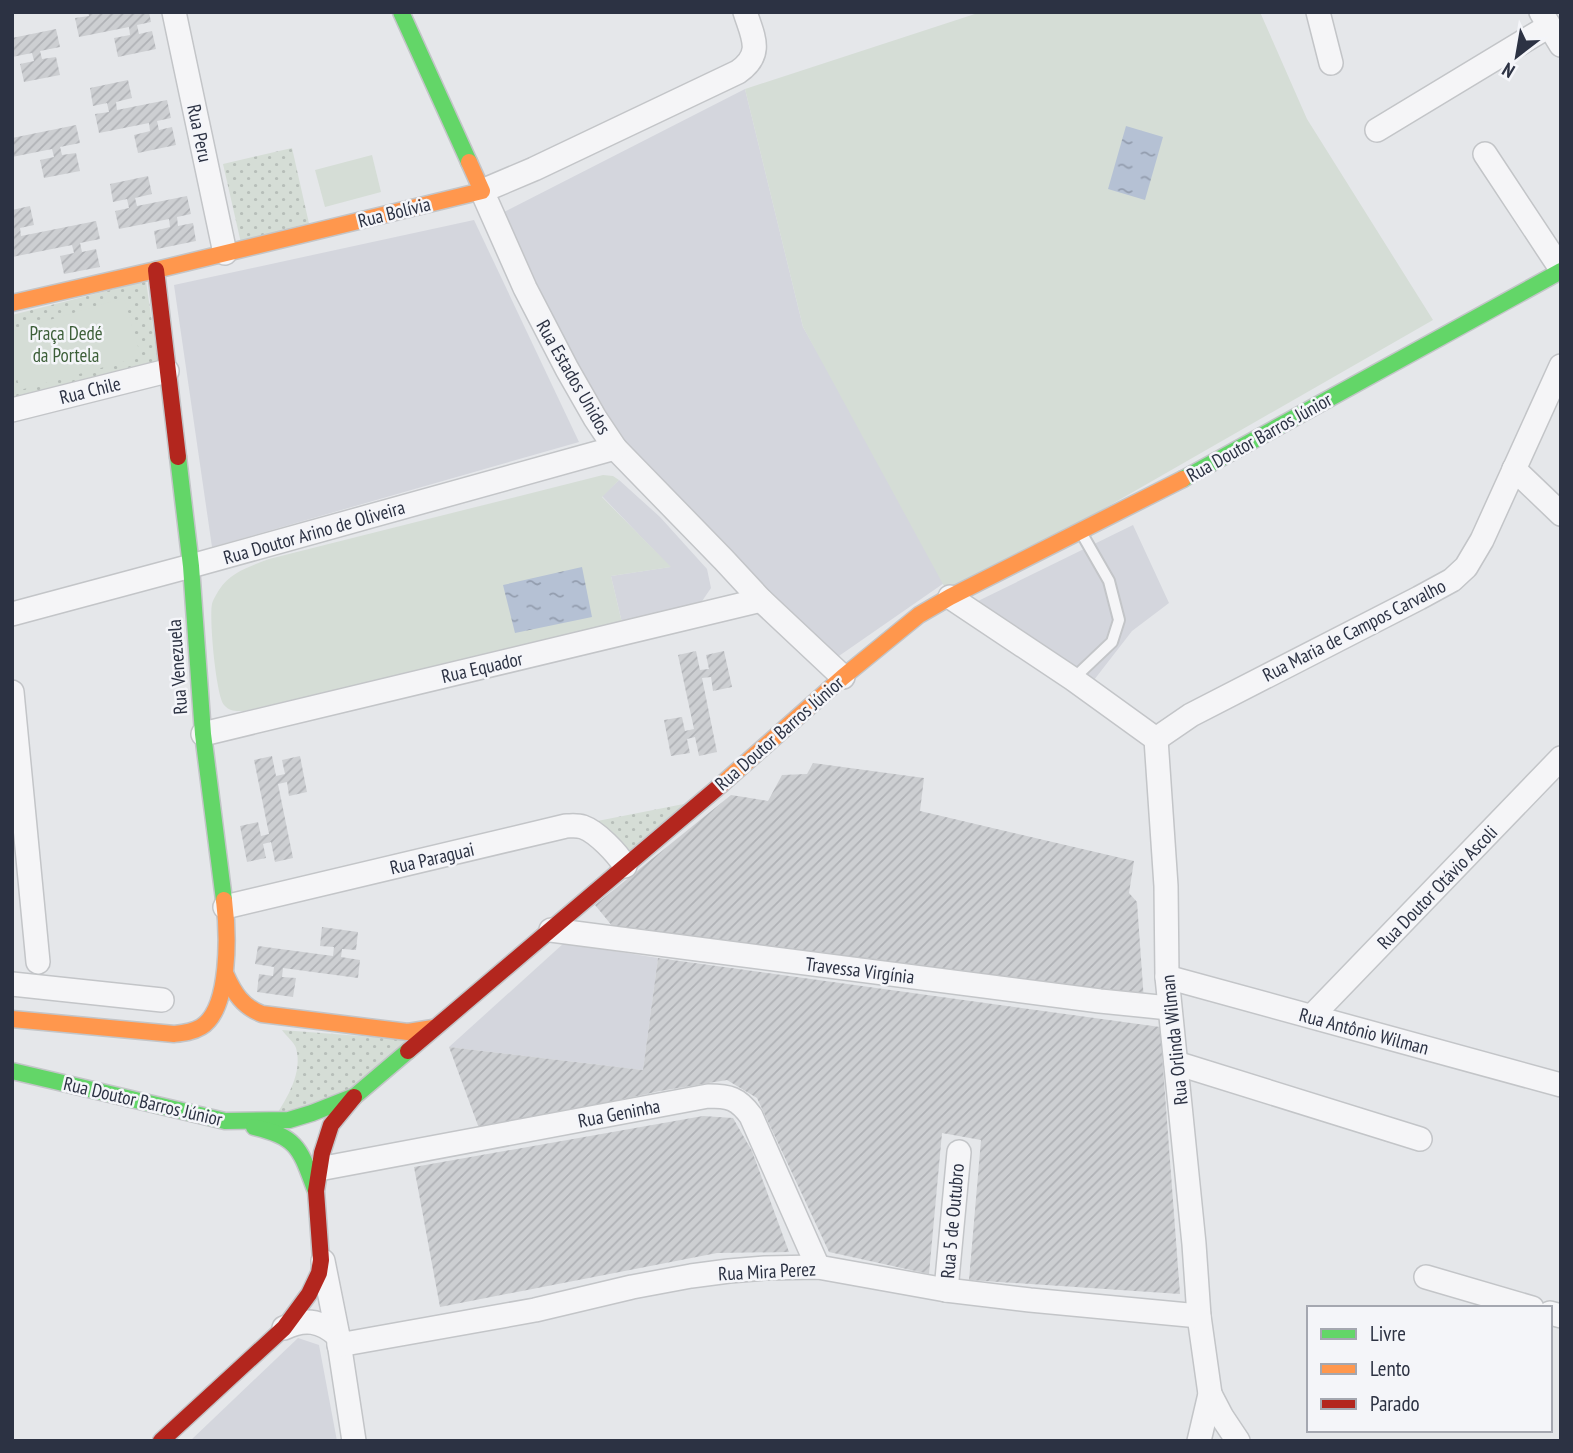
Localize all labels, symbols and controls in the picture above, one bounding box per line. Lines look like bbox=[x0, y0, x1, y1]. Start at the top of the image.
north arrow bbox=[1482, 21, 1552, 91]
text: N bbox=[1498, 58, 1519, 84]
street label: Rua Peru bbox=[182, 102, 218, 164]
street label: Rua Bolívia bbox=[355, 191, 433, 233]
street label: Rua Estados Unidos bbox=[531, 315, 617, 439]
park label: Praça Dedé da Portela bbox=[29, 321, 103, 367]
street label: Rua Chile bbox=[57, 371, 123, 409]
street label: Rua Doutor Barros Júnior bbox=[1182, 387, 1336, 487]
street label: Rua Doutor Arino de Oliveira bbox=[221, 495, 407, 569]
street label: Rua Maria de Campos Carvalho bbox=[1258, 573, 1450, 687]
street label: Rua Venezuela bbox=[162, 619, 192, 715]
street label: Rua Equador bbox=[439, 646, 526, 688]
street label: Rua Doutor Barros Júnior bbox=[710, 670, 849, 795]
street label: Rua Doutor Otávio Ascoli bbox=[1372, 820, 1502, 954]
street label: Rua Paraguai bbox=[388, 837, 476, 879]
street label: Travessa Virgínia bbox=[804, 951, 916, 989]
street label: Rua Orlinda Wilman bbox=[1155, 974, 1193, 1106]
street label: Rua Antônio Wilman bbox=[1297, 1002, 1431, 1060]
street label: Rua Doutor Barros Júnior bbox=[61, 1071, 226, 1131]
street label: Rua Geninha bbox=[576, 1093, 662, 1133]
street label: Rua 5 de Outubro bbox=[935, 1162, 969, 1280]
street label: Rua Mira Perez bbox=[718, 1256, 817, 1286]
legend bbox=[1307, 1306, 1552, 1432]
text: Livre bbox=[1370, 1320, 1406, 1347]
text: Lento bbox=[1370, 1355, 1410, 1382]
text: Parado bbox=[1370, 1390, 1420, 1417]

